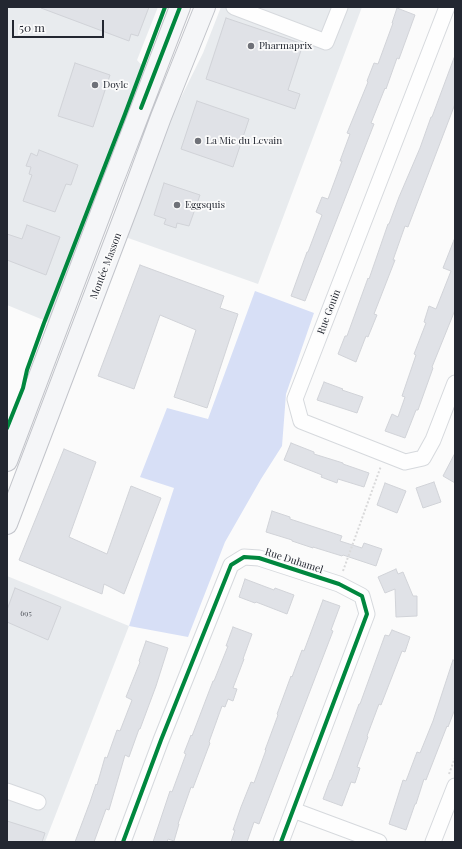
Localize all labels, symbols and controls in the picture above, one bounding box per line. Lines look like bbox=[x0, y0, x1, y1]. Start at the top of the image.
scale bar bbox=[14, 12, 106, 38]
text: 50 m bbox=[19, 19, 45, 35]
place label: Pharmaprix bbox=[259, 40, 312, 52]
marker: Pharmaprix bbox=[246, 41, 256, 51]
place label: Doyle bbox=[103, 79, 128, 91]
marker: Doyle bbox=[90, 80, 100, 90]
place label: La Mie du Levain bbox=[206, 135, 282, 147]
marker: La Mie du Levain bbox=[193, 136, 203, 146]
place label: Eggsquis bbox=[185, 199, 225, 211]
marker: Eggsquis bbox=[172, 200, 182, 210]
street label: Montée Masson bbox=[88, 231, 124, 301]
street label: Rue Gouin bbox=[315, 288, 343, 336]
street label: Rue Duhamel bbox=[263, 546, 325, 576]
house number: 695 bbox=[20, 608, 32, 618]

